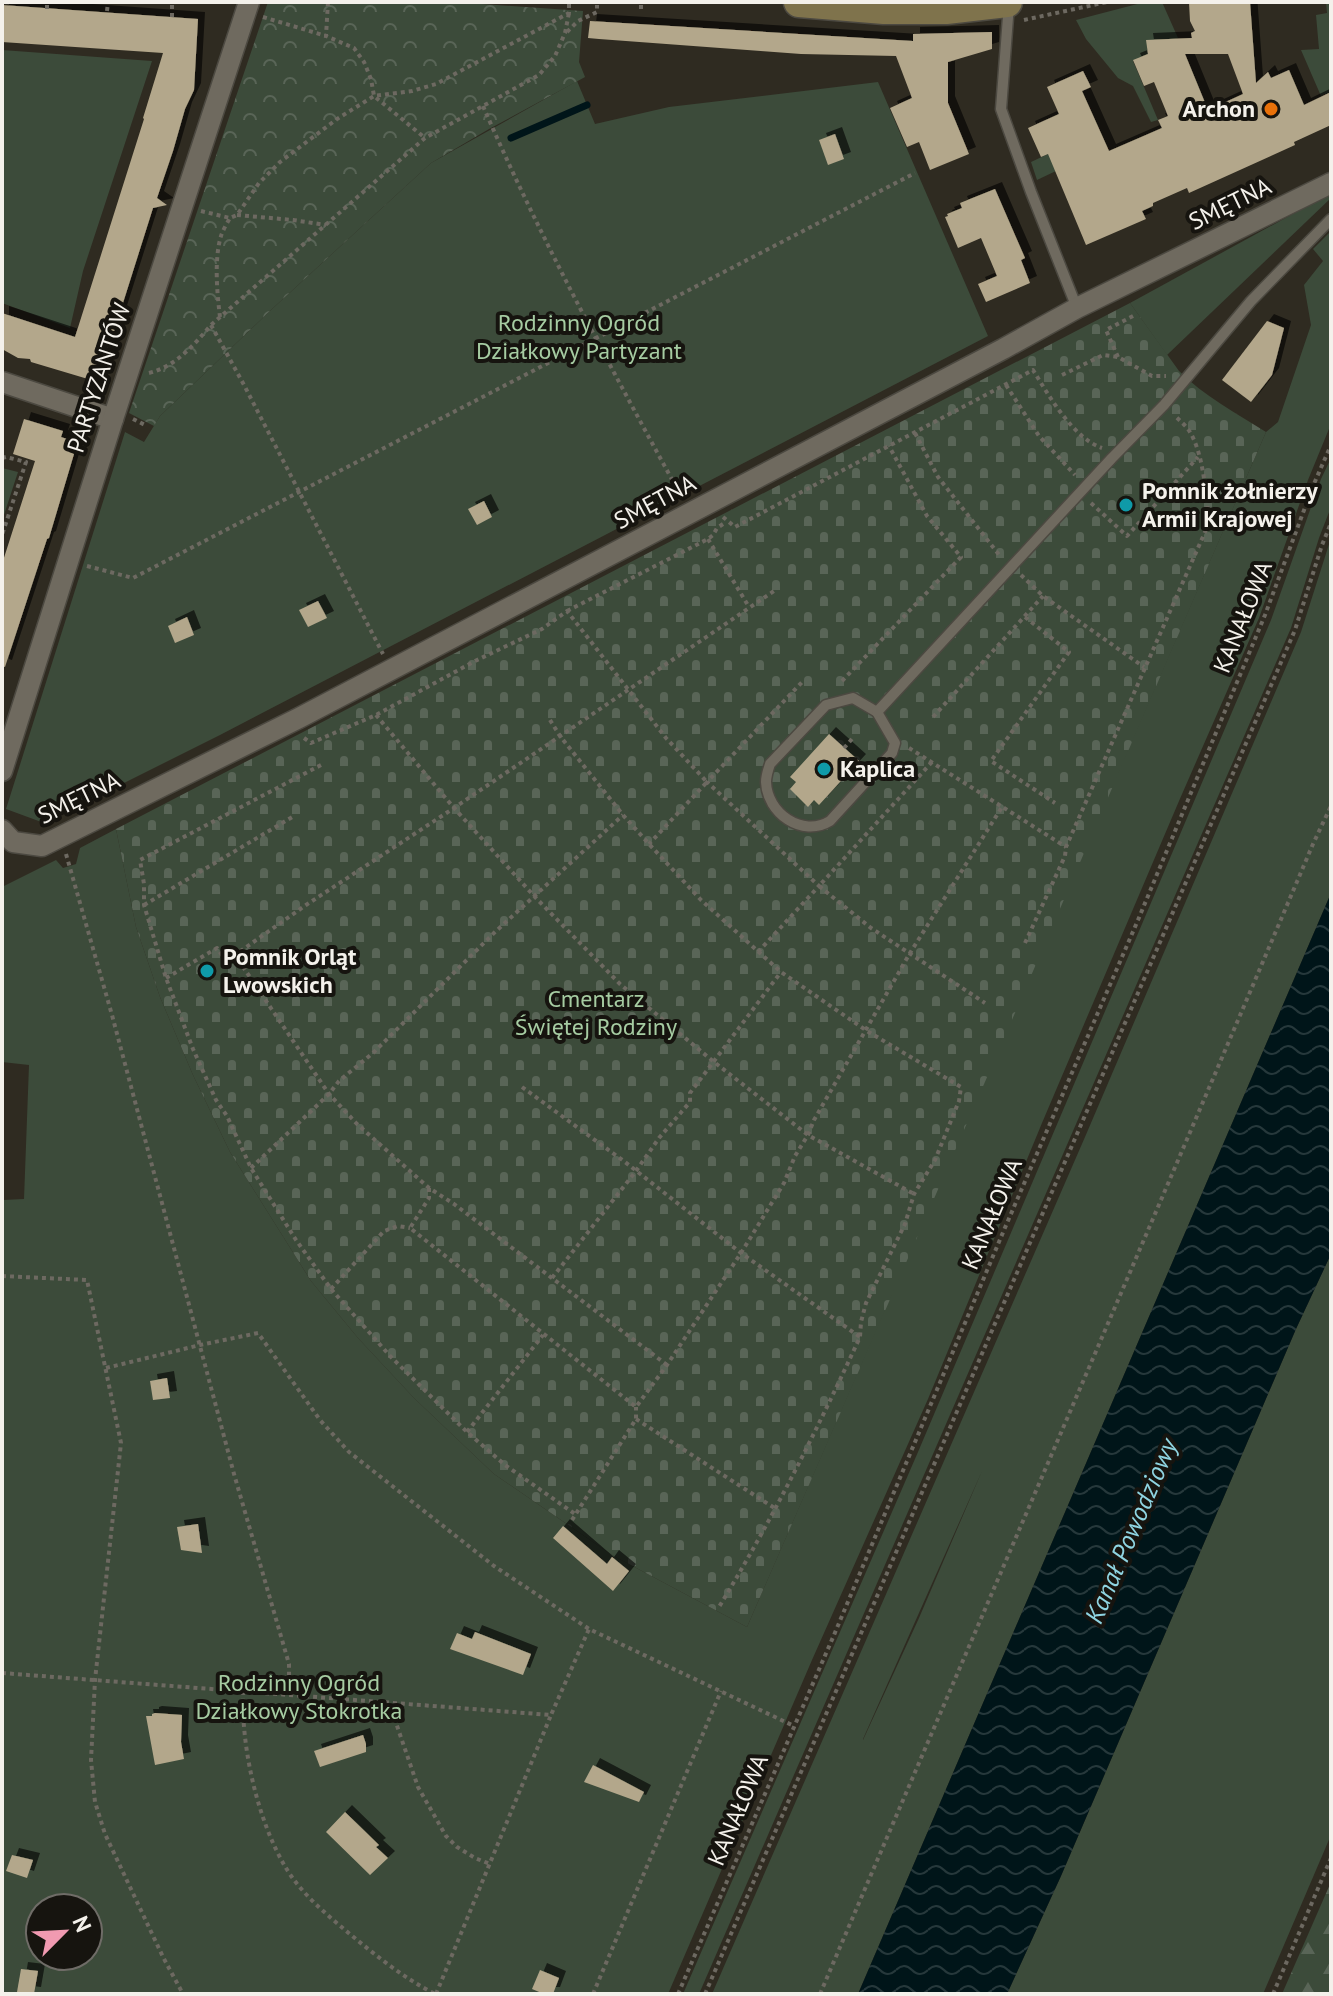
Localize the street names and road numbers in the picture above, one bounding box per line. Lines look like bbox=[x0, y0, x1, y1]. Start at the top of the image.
street label: SMĘTNA bbox=[1183, 170, 1276, 237]
street label: PARTYZANTÓW bbox=[60, 299, 137, 457]
street label: SMĘTNA bbox=[609, 467, 701, 536]
street label: KANAŁOWA bbox=[1206, 556, 1279, 677]
street label: SMĘTNA bbox=[32, 764, 125, 831]
street label: KANAŁOWA bbox=[954, 1153, 1029, 1274]
street label: KANAŁOWA bbox=[700, 1749, 775, 1870]

